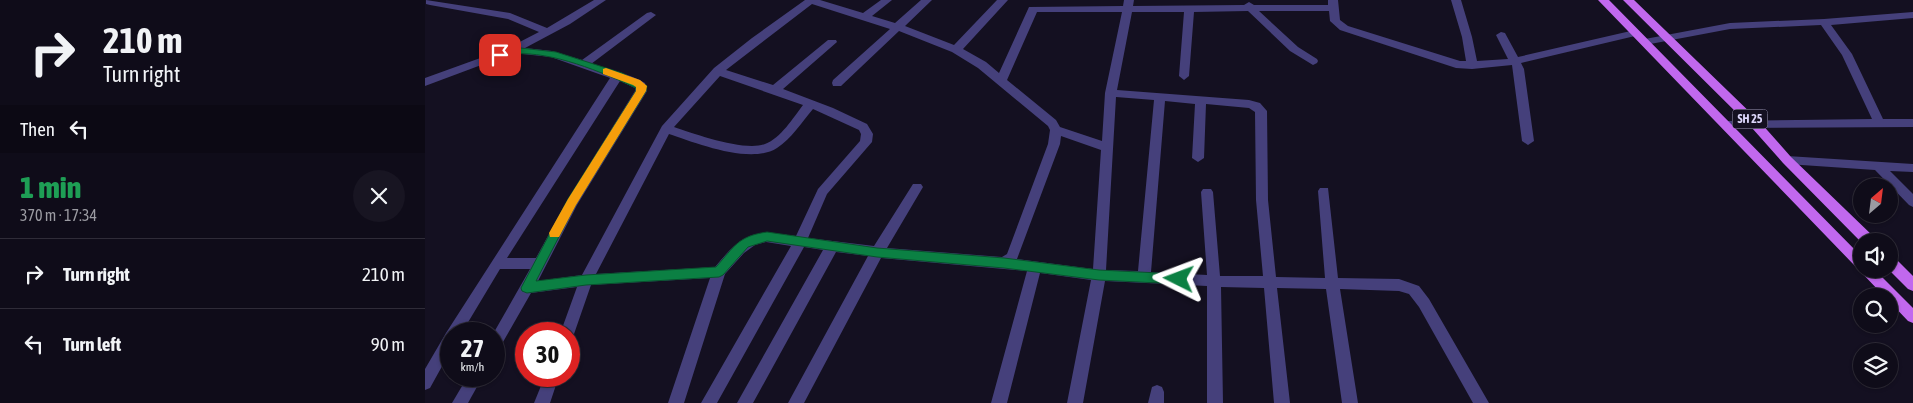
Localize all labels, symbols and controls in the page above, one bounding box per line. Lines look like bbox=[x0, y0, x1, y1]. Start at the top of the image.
icon: right bbox=[20, 20, 85, 85]
text: 210 m bbox=[103, 20, 182, 60]
pin bbox=[479, 34, 521, 76]
icon: arrive bbox=[486, 41, 514, 69]
text: Turn right bbox=[103, 61, 180, 87]
road number: SH 25 bbox=[1733, 110, 1767, 128]
icon: left bbox=[65, 115, 93, 143]
text: Then bbox=[20, 118, 55, 140]
text: 1 min bbox=[20, 170, 81, 204]
button: close bbox=[353, 170, 405, 222]
north arrow bbox=[1853, 178, 1897, 222]
map controls bbox=[1853, 178, 1898, 388]
text: 370 m · 17:34 bbox=[20, 206, 97, 224]
button: sound bbox=[1853, 233, 1898, 278]
position arrow bbox=[1152, 252, 1204, 304]
icon: right bbox=[20, 260, 48, 288]
text: Turn right bbox=[63, 263, 130, 285]
text: 210 m bbox=[362, 263, 405, 285]
button: search bbox=[1853, 288, 1898, 333]
speed limit sign: 30 bbox=[515, 322, 580, 387]
icon: left bbox=[20, 330, 48, 358]
text: Turn left bbox=[63, 333, 121, 355]
text: 90 m bbox=[371, 333, 405, 355]
text: 27 bbox=[461, 334, 484, 362]
button: layers bbox=[1853, 343, 1898, 388]
text: km/h bbox=[461, 360, 484, 374]

